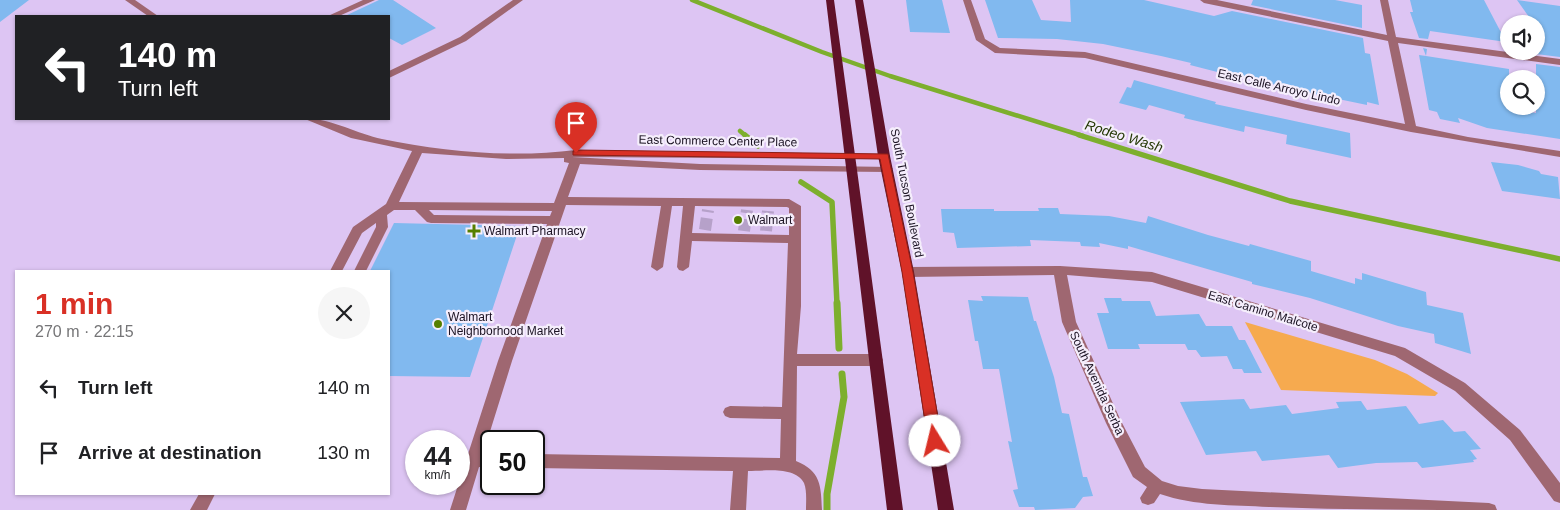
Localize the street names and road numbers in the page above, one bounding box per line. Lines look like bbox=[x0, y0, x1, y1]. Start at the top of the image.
street label: East Calle Arroyo Lindo bbox=[1216, 66, 1342, 108]
street label: South Tucson Boulevard bbox=[888, 127, 926, 259]
street label: East Commerce Center Place bbox=[639, 133, 798, 149]
street label: East Camino Malcote bbox=[1206, 288, 1320, 334]
street label: South Avenida Serba bbox=[1067, 329, 1127, 437]

